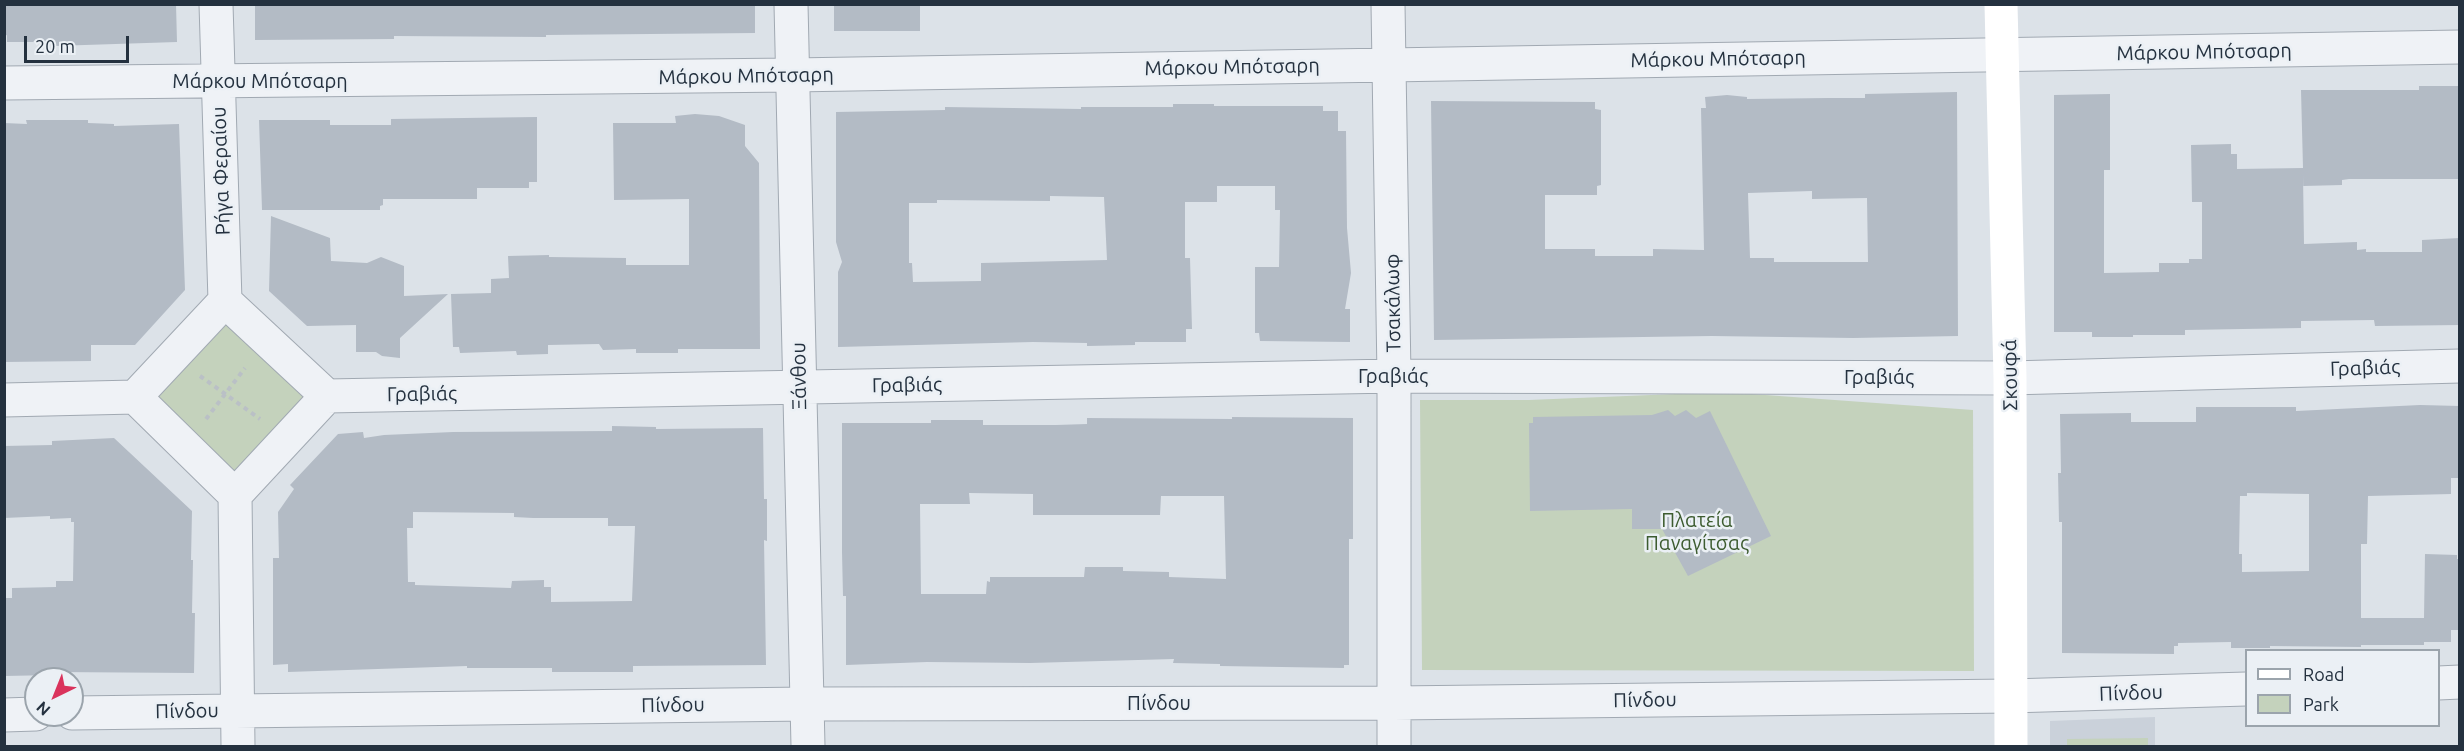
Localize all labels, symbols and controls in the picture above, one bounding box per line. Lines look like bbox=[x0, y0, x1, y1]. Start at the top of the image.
scale bar bbox=[27, 24, 132, 62]
text: 20 m bbox=[35, 36, 75, 56]
street label: Μάρκου Μπότσαρη bbox=[2116, 38, 2292, 66]
street label: Μάρκου Μπότσαρη bbox=[1630, 45, 1806, 73]
street label: Μάρκου Μπότσαρη bbox=[1144, 53, 1320, 81]
street label: Μάρκου Μπότσαρη bbox=[658, 62, 834, 90]
street label: Μάρκου Μπότσαρη bbox=[172, 69, 348, 93]
street label: Ρήγα Φεραίου bbox=[207, 106, 235, 236]
street label: Τσακάλωφ bbox=[1380, 254, 1406, 352]
street label: Σκουφά bbox=[1997, 339, 2023, 411]
street label: Ξάνθου bbox=[786, 342, 812, 410]
street label: Γραβιάς bbox=[2330, 355, 2400, 381]
street label: Γραβιάς bbox=[1358, 364, 1428, 388]
street label: Γραβιάς bbox=[1844, 365, 1914, 389]
street label: Γραβιάς bbox=[872, 372, 942, 398]
street label: Γραβιάς bbox=[387, 381, 457, 407]
park label: Πλατεία Παναγίτσας bbox=[1645, 508, 1749, 555]
legend bbox=[2245, 649, 2440, 727]
text: Road bbox=[2303, 664, 2345, 684]
north arrow bbox=[24, 667, 84, 727]
street label: Πίνδου bbox=[2099, 680, 2163, 706]
street label: Πίνδου bbox=[1613, 687, 1677, 713]
street label: Πίνδου bbox=[1127, 691, 1191, 715]
street label: Πίνδου bbox=[641, 692, 705, 718]
text: Park bbox=[2303, 694, 2339, 714]
text: N bbox=[33, 698, 54, 719]
street label: Πίνδου bbox=[155, 698, 219, 724]

